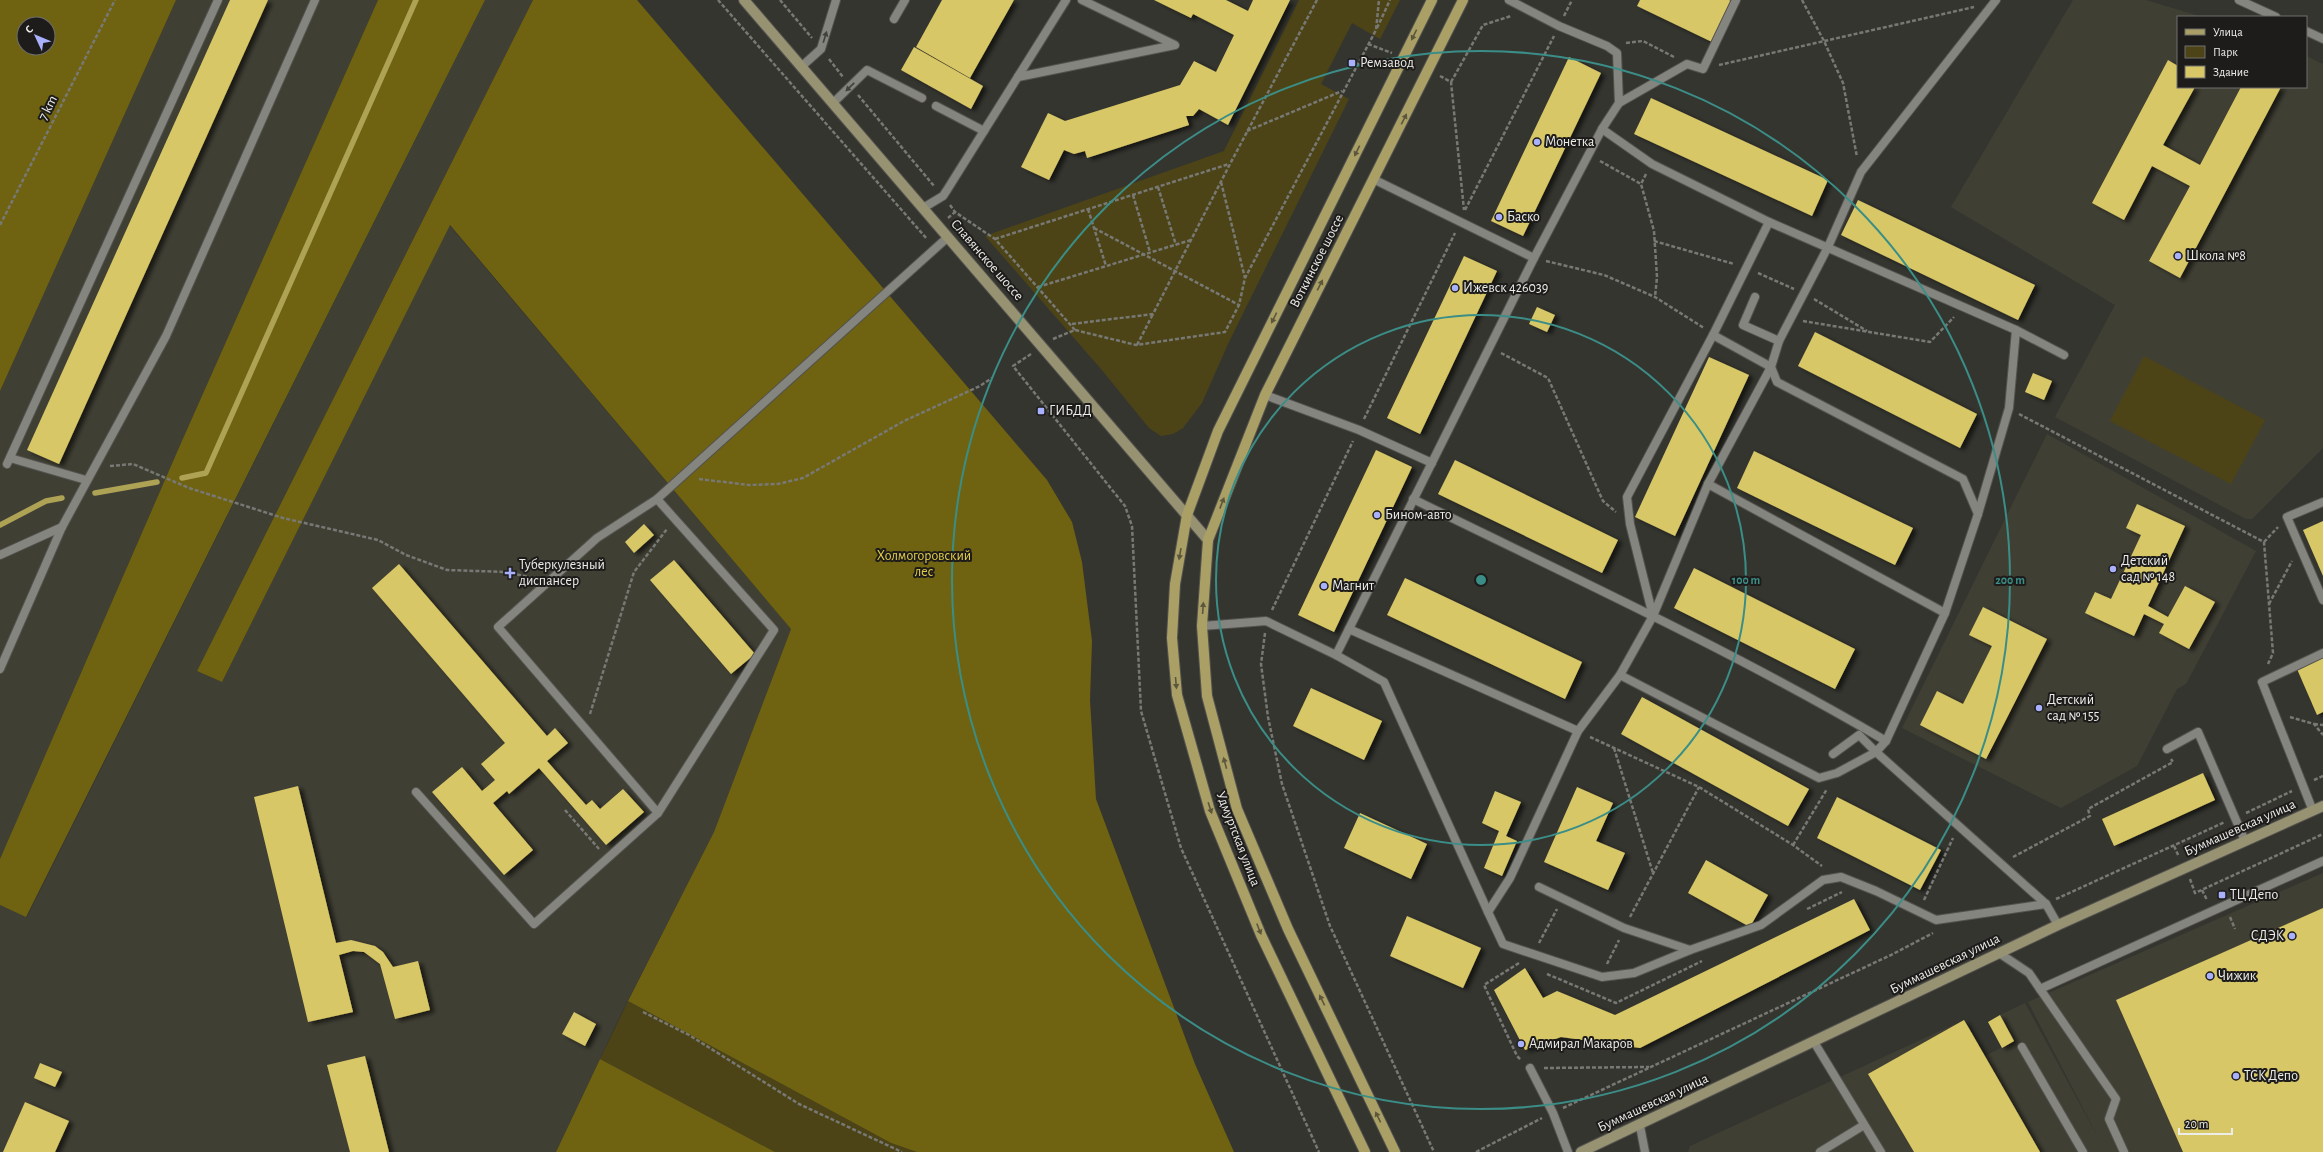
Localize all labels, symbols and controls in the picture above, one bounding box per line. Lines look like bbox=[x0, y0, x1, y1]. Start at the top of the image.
north arrow bbox=[16, 16, 56, 56]
legend bbox=[2177, 16, 2307, 88]
text: С bbox=[23, 23, 35, 35]
text: Улица bbox=[2213, 26, 2243, 38]
one-way arrow bbox=[1411, 29, 1418, 41]
one-way arrow bbox=[822, 31, 828, 43]
text: Парк bbox=[2213, 46, 2238, 58]
place label: Ремзавод bbox=[1360, 56, 1414, 70]
marker: Ремзавод bbox=[1347, 58, 1357, 68]
text: Здание bbox=[2213, 66, 2249, 78]
one-way arrow bbox=[845, 82, 855, 92]
street label: 7 km bbox=[36, 93, 60, 123]
one-way arrow bbox=[1401, 113, 1407, 124]
place label: Монетка bbox=[1545, 135, 1595, 149]
marker: Монетка bbox=[1532, 137, 1542, 147]
one-way arrow bbox=[1354, 146, 1360, 157]
place label: Баско bbox=[1507, 210, 1540, 224]
street label: Воткинское шоссе bbox=[1288, 212, 1346, 310]
marker: Баско bbox=[1494, 212, 1504, 222]
street label: Славянское шоссе bbox=[948, 217, 1026, 303]
place label: Школа №8 bbox=[2186, 249, 2246, 263]
marker: Школа №8 bbox=[2173, 251, 2183, 261]
one-way arrow bbox=[1317, 279, 1323, 291]
place label: Ижевск 426039 bbox=[1463, 281, 1548, 295]
marker: Ижевск 426039 bbox=[1450, 283, 1460, 293]
one-way arrow bbox=[1271, 312, 1277, 324]
place label: ГИБДД bbox=[1049, 404, 1092, 418]
marker: ГИБДД bbox=[1036, 406, 1046, 416]
one-way arrow bbox=[1220, 497, 1226, 509]
place label: Бином-авто bbox=[1385, 508, 1452, 522]
marker: Бином-авто bbox=[1372, 510, 1382, 520]
one-way arrow bbox=[1177, 548, 1183, 560]
park label: Холмогоровский лес bbox=[877, 549, 971, 579]
place label: Детский сад № 148 bbox=[2121, 554, 2175, 584]
place label: Туберкулезный диспансер bbox=[519, 558, 605, 588]
marker: Детский сад № 148 bbox=[2108, 564, 2118, 574]
marker: Туберкулезный диспансер bbox=[504, 567, 516, 579]
centre of rings bbox=[1474, 573, 1488, 587]
text: 100 m bbox=[1732, 574, 1760, 586]
text: 200 m bbox=[1995, 574, 2025, 586]
place label: Магнит bbox=[1332, 579, 1375, 593]
marker: Магнит bbox=[1319, 581, 1329, 591]
one-way arrow bbox=[1200, 602, 1207, 614]
one-way arrow bbox=[1172, 677, 1179, 689]
place label: Детский сад № 155 bbox=[2047, 693, 2100, 723]
marker: Детский сад № 155 bbox=[2034, 703, 2044, 713]
one-way arrow bbox=[1222, 757, 1228, 769]
street label: Удмуртская улица bbox=[1213, 790, 1263, 889]
street label: Буммашевская улица bbox=[2182, 797, 2298, 859]
one-way arrow bbox=[1207, 803, 1213, 815]
place label: ТЦ Депо bbox=[2230, 888, 2278, 902]
marker: ТЦ Депо bbox=[2217, 890, 2227, 900]
one-way arrow bbox=[1256, 923, 1262, 935]
place label: СДЭК bbox=[2251, 929, 2284, 943]
street label: Буммашевская улица bbox=[1888, 931, 2003, 997]
marker: СДЭК bbox=[2287, 931, 2297, 941]
place label: Чижик bbox=[2218, 969, 2257, 983]
marker: Чижик bbox=[2205, 971, 2215, 981]
one-way arrow bbox=[1319, 994, 1325, 1005]
place label: Адмирал Макаров bbox=[1529, 1037, 1633, 1051]
marker: Адмирал Макаров bbox=[1516, 1039, 1526, 1049]
place label: ТСК Депо bbox=[2244, 1069, 2298, 1083]
street label: Буммашевская улица bbox=[1596, 1071, 1711, 1135]
marker: ТСК Депо bbox=[2231, 1071, 2241, 1081]
scale bar bbox=[2179, 1110, 2232, 1136]
one-way arrow bbox=[1375, 1111, 1381, 1123]
text: 20 m bbox=[2185, 1118, 2208, 1130]

